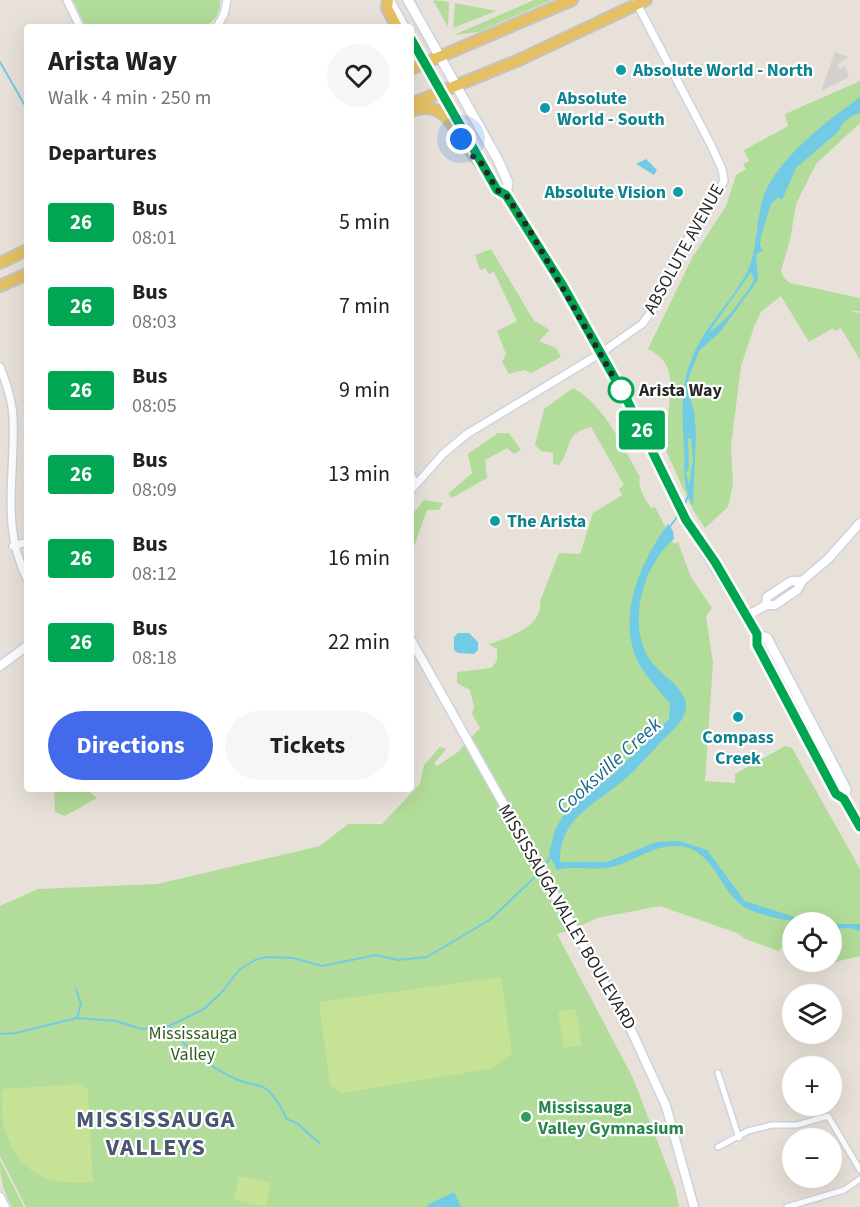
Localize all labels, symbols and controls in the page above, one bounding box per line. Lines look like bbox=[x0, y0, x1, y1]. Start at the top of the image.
text: Arista Way bbox=[48, 41, 177, 81]
button: heart bbox=[327, 44, 390, 107]
place label: Absolute World - North bbox=[632, 58, 813, 83]
marker: Absolute World - North bbox=[614, 63, 628, 77]
text: Walk · 4 min · 250 m bbox=[48, 84, 211, 112]
place label: Absolute World - South bbox=[556, 86, 665, 132]
marker: Absolute World - South bbox=[538, 101, 552, 115]
your location bbox=[446, 124, 476, 154]
text: Departures bbox=[48, 137, 157, 169]
street label: ABSOLUTE AVENUE bbox=[638, 179, 730, 319]
place label: Absolute Vision bbox=[543, 180, 666, 205]
marker: Absolute Vision bbox=[671, 185, 685, 199]
text: Bus bbox=[132, 192, 168, 224]
text: 5 min bbox=[339, 206, 390, 238]
text: 26 bbox=[70, 207, 92, 237]
text: 08:01 bbox=[132, 224, 177, 252]
text: Bus bbox=[132, 276, 168, 308]
text: 7 min bbox=[339, 290, 390, 322]
text: 26 bbox=[70, 291, 92, 321]
text: 08:03 bbox=[132, 308, 177, 336]
text: Bus bbox=[132, 360, 168, 392]
text: 9 min bbox=[339, 374, 390, 406]
text: 26 bbox=[70, 375, 92, 405]
marker: Arista Way bbox=[608, 377, 634, 403]
place label: Arista Way bbox=[638, 378, 723, 403]
text: 08:05 bbox=[132, 392, 177, 420]
line badge: 26 bbox=[615, 410, 669, 450]
text: 26 bbox=[631, 415, 653, 445]
text: Bus bbox=[132, 444, 168, 476]
text: 13 min bbox=[328, 458, 390, 490]
text: 26 bbox=[70, 459, 92, 489]
text: 08:09 bbox=[132, 476, 177, 504]
place label: The Arista bbox=[507, 509, 586, 534]
marker: The Arista bbox=[488, 514, 502, 528]
text: Bus bbox=[132, 528, 168, 560]
text: 16 min bbox=[328, 542, 390, 574]
text: 26 bbox=[70, 543, 92, 573]
text: 08:12 bbox=[132, 560, 177, 588]
text: Bus bbox=[132, 612, 168, 644]
text: 22 min bbox=[328, 626, 390, 658]
text: 26 bbox=[70, 627, 92, 657]
text: 08:18 bbox=[132, 644, 177, 672]
marker: Compass Creek bbox=[731, 710, 745, 724]
button: Directions bbox=[48, 711, 213, 780]
button: Tickets bbox=[225, 711, 390, 780]
water label: Cooksville Creek bbox=[550, 711, 668, 821]
place label: Compass Creek bbox=[702, 725, 774, 771]
street label: MISSISSAUGA VALLEY BOULEVARD bbox=[492, 800, 642, 1034]
map controls bbox=[782, 912, 842, 1188]
button: locate bbox=[782, 912, 842, 972]
button: layers bbox=[782, 984, 842, 1044]
park label: Mississauga Valley bbox=[149, 1021, 237, 1067]
button: + bbox=[782, 1056, 842, 1116]
place label: Mississauga Valley Gymnasium bbox=[537, 1095, 684, 1141]
district label: MISSISSAUGA VALLEYS bbox=[76, 1102, 236, 1165]
marker: Mississauga Valley Gymnasium bbox=[519, 1110, 533, 1124]
button: − bbox=[782, 1128, 842, 1188]

